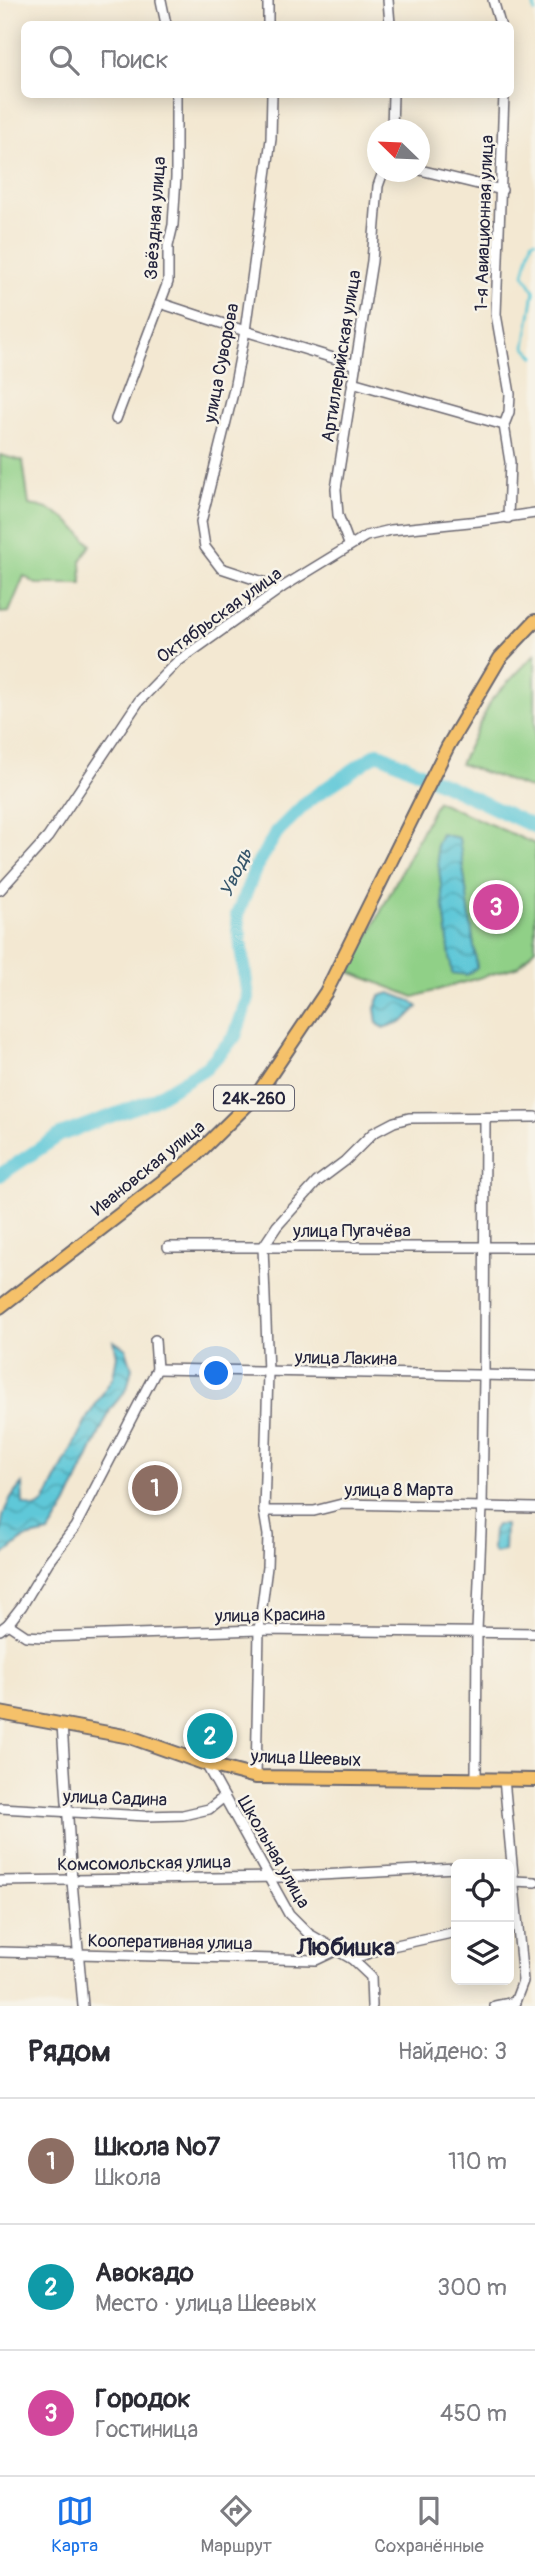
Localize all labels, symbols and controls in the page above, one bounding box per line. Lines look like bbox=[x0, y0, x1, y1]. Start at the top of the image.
search box bbox=[21, 21, 514, 98]
icon: search bbox=[45, 41, 83, 79]
text: Поиск bbox=[101, 44, 169, 76]
north arrow bbox=[367, 119, 430, 182]
street label: 1-я Авиационная улица bbox=[470, 134, 499, 312]
street label: Звёздная улица bbox=[140, 156, 171, 280]
street label: Артиллерийская улица bbox=[317, 268, 366, 444]
street label: улица Суворова bbox=[198, 301, 244, 426]
street label: Октябрьская улица bbox=[152, 562, 286, 669]
water label: Уводь bbox=[214, 844, 258, 901]
pin: 3 bbox=[473, 881, 519, 933]
road number: 24К-260 bbox=[214, 1086, 294, 1110]
street label: Ивановская улица bbox=[87, 1116, 210, 1221]
street label: улица Пугачёва bbox=[292, 1220, 411, 1243]
street label: улица Лакина bbox=[294, 1346, 397, 1371]
your location bbox=[199, 1356, 233, 1390]
pin: 1 bbox=[132, 1462, 178, 1514]
street label: улица 8 Марта bbox=[344, 1479, 453, 1502]
street label: улица Красина bbox=[214, 1603, 325, 1628]
pin: 2 bbox=[187, 1710, 233, 1762]
street label: улица Шеевых bbox=[249, 1745, 362, 1772]
street label: улица Садина bbox=[61, 1785, 168, 1812]
street label: Школьная улица bbox=[232, 1792, 315, 1913]
street label: Комсомольская улица bbox=[57, 1850, 231, 1877]
map controls bbox=[451, 1859, 514, 1985]
button: locate bbox=[451, 1859, 514, 1922]
button: layers bbox=[451, 1922, 514, 1985]
street label: Кооперативная улица bbox=[87, 1930, 253, 1955]
district label: Любишка bbox=[296, 1933, 395, 1962]
text: Рядом bbox=[28, 2033, 111, 2070]
text: Найдено: 3 bbox=[398, 2037, 507, 2066]
text: Школа №7 bbox=[95, 2131, 220, 2163]
text: 1 bbox=[47, 2147, 56, 2176]
text: 110 m bbox=[448, 2147, 507, 2176]
text: Школа bbox=[95, 2163, 161, 2192]
text: Авокадо bbox=[95, 2257, 194, 2289]
text: 2 bbox=[45, 2273, 57, 2302]
text: 300 m bbox=[437, 2273, 507, 2302]
text: Место · улица Шеевых bbox=[95, 2289, 317, 2318]
text: Городок bbox=[95, 2383, 191, 2415]
text: 3 bbox=[45, 2399, 57, 2428]
text: 450 m bbox=[440, 2399, 507, 2428]
text: Гостиница bbox=[95, 2415, 198, 2444]
tab: Карта bbox=[51, 2492, 98, 2558]
tab: Маршрут bbox=[200, 2492, 272, 2558]
tab: Сохранённые bbox=[374, 2492, 484, 2558]

